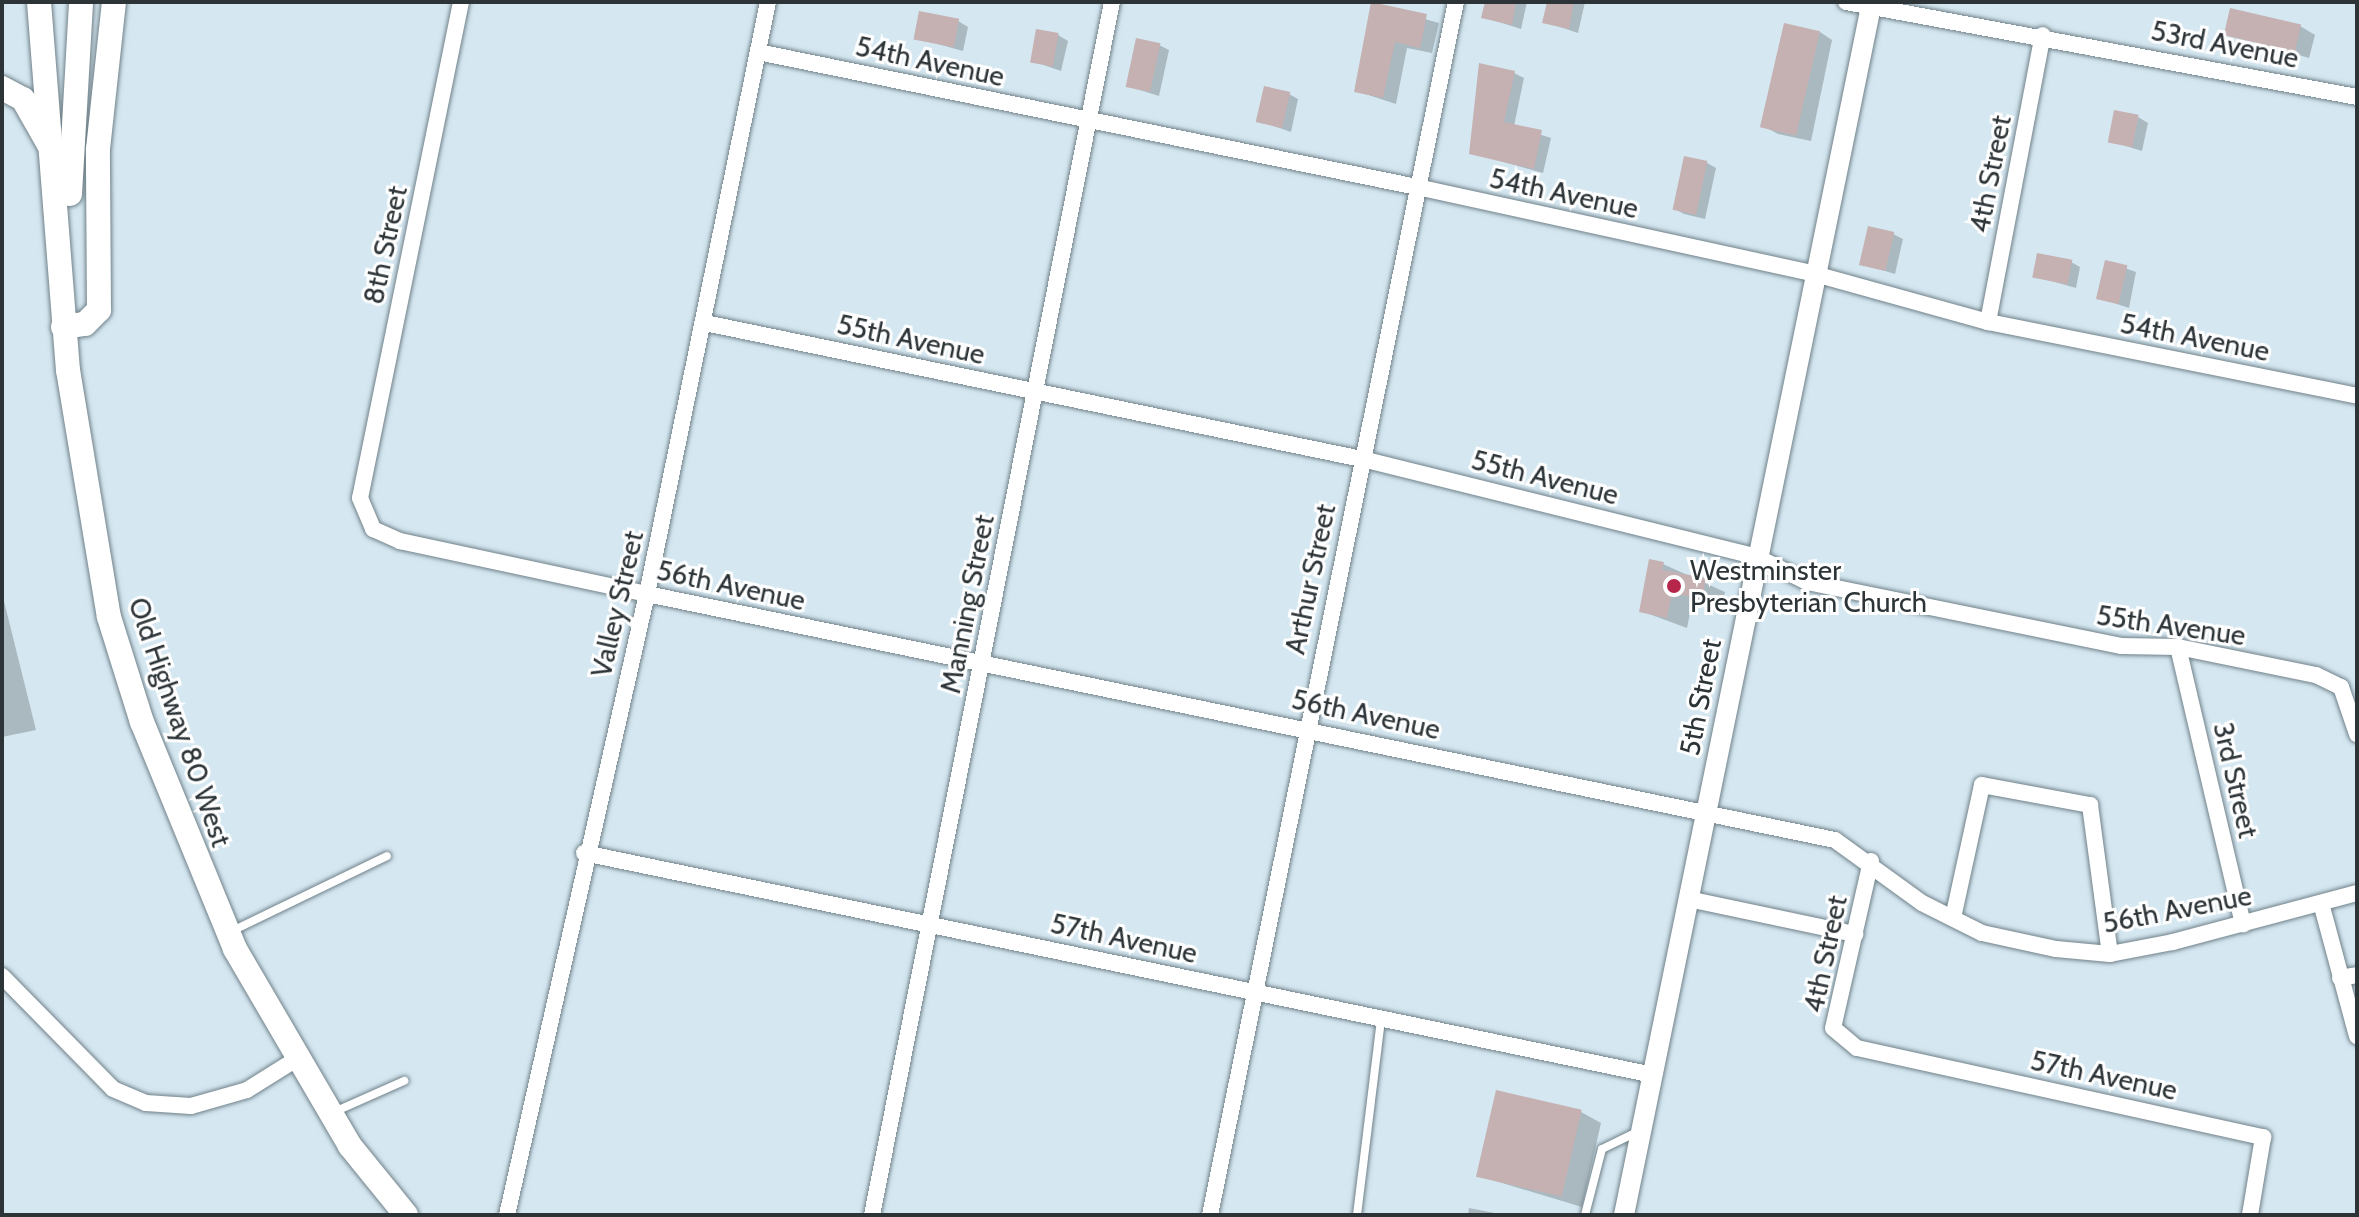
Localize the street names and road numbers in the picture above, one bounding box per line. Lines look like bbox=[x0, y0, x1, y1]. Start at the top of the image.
street label: 53rd Avenue bbox=[2148, 13, 2302, 75]
street label: 54th Avenue bbox=[853, 29, 1007, 93]
street label: 4th Street bbox=[1962, 112, 2018, 236]
street label: 54th Avenue bbox=[1487, 161, 1641, 225]
street label: 8th Street bbox=[356, 183, 414, 307]
street label: 54th Avenue bbox=[2118, 306, 2272, 368]
street label: 55th Avenue bbox=[834, 307, 988, 371]
street label: 55th Avenue bbox=[1468, 443, 1622, 511]
street label: Arthur Street bbox=[1278, 501, 1342, 657]
street label: Manning Street bbox=[933, 512, 1001, 696]
street label: Valley Street bbox=[584, 528, 650, 680]
street label: 56th Avenue bbox=[654, 553, 808, 617]
street label: Old Highway 80 West bbox=[122, 593, 238, 851]
street label: 55th Avenue bbox=[2094, 598, 2248, 652]
street label: 5th Street bbox=[1672, 636, 1728, 758]
street label: 56th Avenue bbox=[1289, 682, 1443, 746]
street label: 3rd Street bbox=[2206, 719, 2266, 841]
street label: 56th Avenue bbox=[2100, 878, 2254, 940]
street label: 4th Street bbox=[1796, 892, 1854, 1016]
street label: 57th Avenue bbox=[1048, 906, 1200, 970]
street label: 57th Avenue bbox=[2028, 1043, 2180, 1107]

